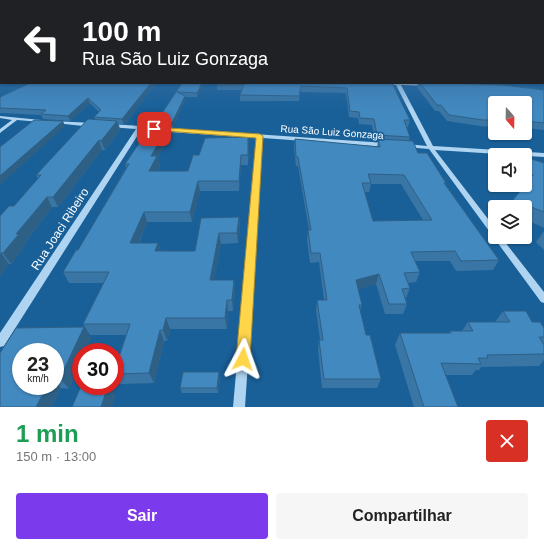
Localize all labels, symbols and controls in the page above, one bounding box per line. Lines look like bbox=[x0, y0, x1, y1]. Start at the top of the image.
icon: left bbox=[16, 16, 68, 68]
text: 100 m bbox=[82, 16, 161, 47]
text: Rua São Luiz Gonzaga bbox=[82, 49, 268, 69]
north arrow bbox=[488, 96, 532, 140]
map controls bbox=[488, 96, 532, 244]
pin bbox=[137, 112, 171, 146]
icon: arrive bbox=[143, 118, 165, 140]
street label: Rua São Luiz Gonzaga bbox=[280, 123, 384, 141]
button: sound bbox=[488, 148, 532, 192]
street label: Rua Joaci Ribeiro bbox=[28, 185, 92, 273]
button: layers bbox=[488, 200, 532, 244]
position arrow bbox=[222, 338, 264, 380]
speed limit sign: 30 bbox=[72, 343, 124, 395]
text: 23 bbox=[27, 353, 49, 375]
text: km/h bbox=[27, 373, 49, 384]
text: 1 min bbox=[16, 420, 79, 447]
button: close bbox=[486, 420, 528, 462]
text: 150 m · 13:00 bbox=[16, 449, 96, 464]
button: Sair bbox=[16, 493, 268, 539]
button: Compartilhar bbox=[276, 493, 528, 539]

